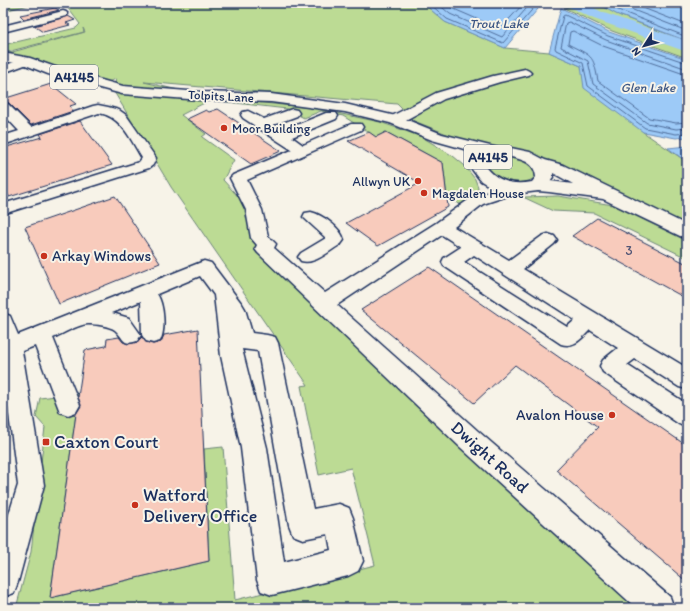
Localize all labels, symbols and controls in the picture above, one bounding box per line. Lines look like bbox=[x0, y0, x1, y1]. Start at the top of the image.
water label: Trout Lake bbox=[469, 16, 529, 31]
north arrow bbox=[624, 26, 664, 66]
text: N bbox=[629, 45, 644, 58]
road number: A4145 bbox=[50, 65, 98, 89]
water label: Glen Lake bbox=[621, 80, 676, 95]
street label: Tolpits Lane bbox=[188, 87, 254, 105]
place label: Moor Building bbox=[232, 121, 311, 136]
marker: Moor Building bbox=[219, 123, 229, 133]
road number: A4145 bbox=[464, 145, 512, 169]
place label: Allwyn UK bbox=[353, 174, 411, 189]
marker: Allwyn UK bbox=[413, 176, 423, 186]
place label: Magdalen House bbox=[432, 186, 524, 201]
marker: Magdalen House bbox=[419, 188, 429, 198]
house number: 3 bbox=[625, 243, 633, 258]
place label: Arkay Windows bbox=[52, 247, 151, 265]
marker: Arkay Windows bbox=[39, 251, 49, 261]
place label: Avalon House bbox=[516, 406, 604, 424]
marker: Avalon House bbox=[607, 410, 617, 420]
street label: Dwight Road bbox=[446, 416, 534, 498]
place label: Caxton Court bbox=[54, 431, 159, 453]
marker: Caxton Court bbox=[41, 437, 51, 447]
place label: Watford Delivery Office bbox=[143, 484, 257, 527]
marker: Watford Delivery Office bbox=[130, 500, 140, 510]

